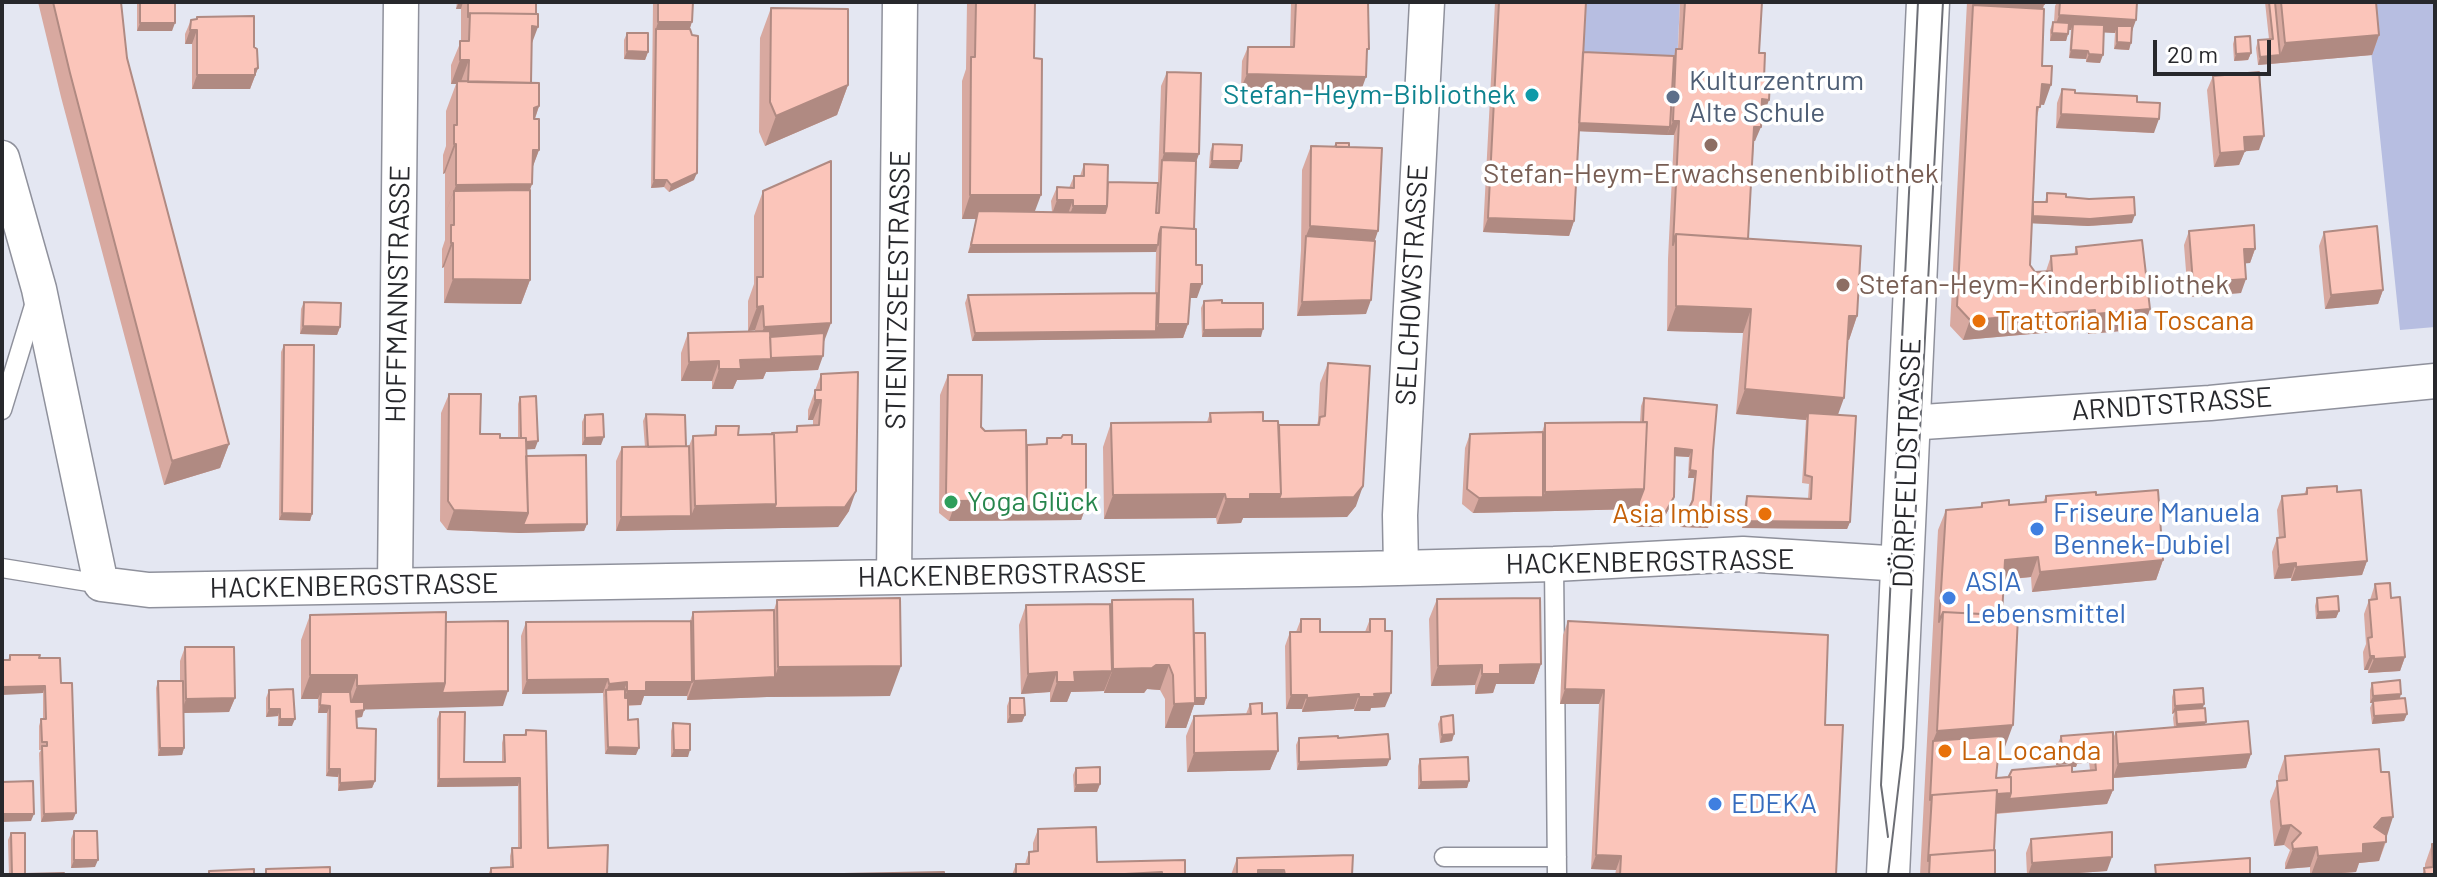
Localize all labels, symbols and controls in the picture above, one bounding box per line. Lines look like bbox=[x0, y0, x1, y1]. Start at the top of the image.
scale bar bbox=[2157, 24, 2275, 74]
text: 20 m bbox=[2167, 39, 2218, 68]
place label: Kulturzentrum Alte Schule bbox=[1689, 64, 1864, 130]
place label: Stefan-Heym-Bibliothek bbox=[1223, 78, 1516, 112]
marker: Stefan-Heym-Bibliothek bbox=[1523, 86, 1541, 104]
marker: Kulturzentrum Alte Schule bbox=[1664, 88, 1682, 106]
marker: Stefan-Heym-Erwachsenenbibliothek bbox=[1702, 136, 1720, 154]
street label: STIENITZSEESTRASSE bbox=[879, 150, 917, 430]
place label: Stefan-Heym-Erwachsenenbibliothek bbox=[1483, 157, 1939, 191]
street label: SELCHOWSTRASSE bbox=[1389, 164, 1435, 406]
street label: HOFFMANNSTRASSE bbox=[379, 165, 417, 423]
place label: Stefan-Heym-Kinderbibliothek bbox=[1859, 268, 2229, 302]
marker: Stefan-Heym-Kinderbibliothek bbox=[1834, 276, 1852, 294]
place label: Trattoria Mia Toscana bbox=[1995, 304, 2254, 338]
marker: Trattoria Mia Toscana bbox=[1970, 312, 1988, 330]
street label: DÖRPFELDSTRASSE bbox=[1886, 338, 1928, 588]
street label: ARNDTSTRASSE bbox=[2071, 380, 2273, 428]
place label: Yoga Glück bbox=[967, 485, 1099, 519]
marker: Yoga Glück bbox=[942, 493, 960, 511]
place label: Friseure Manuela Bennek-Dubiel bbox=[2053, 496, 2260, 562]
place label: Asia Imbiss bbox=[1612, 497, 1749, 531]
marker: Asia Imbiss bbox=[1756, 505, 1774, 523]
marker: Friseure Manuela Bennek-Dubiel bbox=[2028, 520, 2046, 538]
street label: HACKENBERGSTRASSE bbox=[1505, 543, 1795, 581]
street label: HACKENBERGSTRASSE bbox=[857, 556, 1147, 594]
place label: ASIA Lebensmittel bbox=[1965, 565, 2126, 631]
street label: HACKENBERGSTRASSE bbox=[209, 567, 499, 605]
marker: ASIA Lebensmittel bbox=[1940, 589, 1958, 607]
place label: La Locanda bbox=[1961, 734, 2101, 768]
marker: La Locanda bbox=[1936, 742, 1954, 760]
place label: EDEKA bbox=[1731, 787, 1817, 821]
marker: EDEKA bbox=[1706, 795, 1724, 813]

